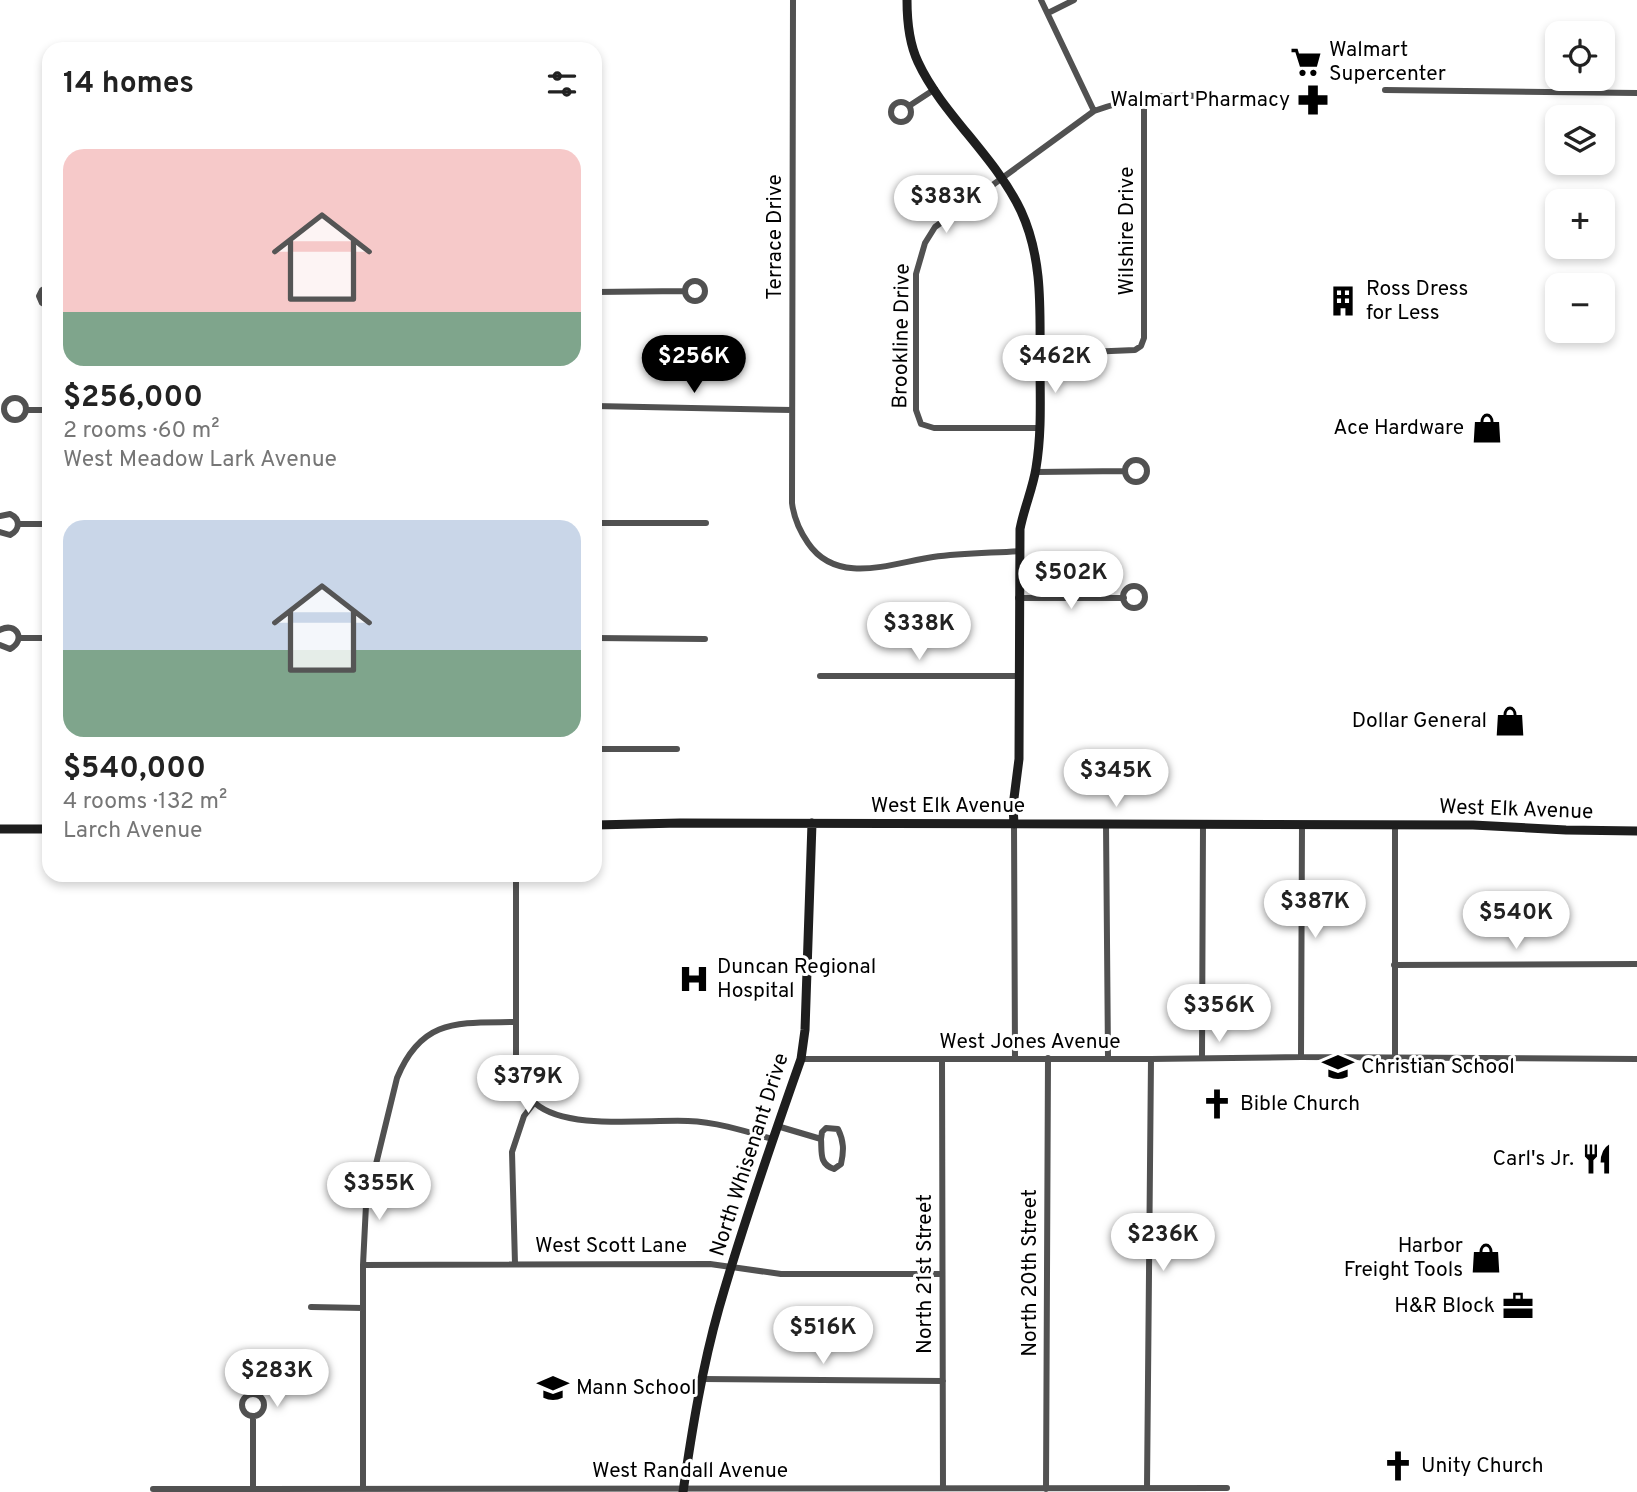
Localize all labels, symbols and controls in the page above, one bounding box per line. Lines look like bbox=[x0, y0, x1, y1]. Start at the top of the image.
map controls bbox=[1545, 21, 1615, 343]
button: locate bbox=[1545, 21, 1615, 91]
place label: Walmart Supercenter bbox=[1329, 37, 1446, 88]
supermarket icon: Walmart Supercenter bbox=[1289, 45, 1323, 79]
icon: filters bbox=[543, 65, 581, 103]
text: 14 homes bbox=[63, 66, 194, 103]
pharmacy icon: Walmart Pharmacy bbox=[1296, 83, 1330, 117]
place label: Walmart Pharmacy bbox=[1110, 87, 1290, 114]
button: layers bbox=[1545, 105, 1615, 175]
street label: Wilshire Drive bbox=[1114, 166, 1141, 296]
street label: Terrace Drive bbox=[762, 174, 789, 300]
pin: $383K bbox=[897, 176, 995, 235]
text: $383K bbox=[910, 183, 982, 212]
button: + bbox=[1545, 189, 1615, 259]
icon: home bbox=[259, 194, 385, 320]
street label: Brookline Drive bbox=[887, 263, 917, 409]
button: − bbox=[1545, 273, 1615, 343]
place label: Ross Dress for Less bbox=[1366, 276, 1468, 327]
building icon: Ross Dress for Less bbox=[1326, 284, 1360, 318]
pin: $256K bbox=[645, 336, 743, 395]
pin: $462K bbox=[1006, 336, 1104, 395]
text: $256K bbox=[658, 343, 730, 372]
text: $462K bbox=[1018, 343, 1092, 372]
text: $256,000 bbox=[63, 380, 203, 417]
shop icon: Ace Hardware bbox=[1470, 411, 1504, 445]
place label: Ace Hardware bbox=[1333, 415, 1464, 442]
text: 2 rooms · 60 m² bbox=[63, 417, 220, 446]
text: West Meadow Lark Avenue bbox=[63, 446, 337, 475]
pin: $502K bbox=[1022, 552, 1120, 611]
text: $502K bbox=[1034, 559, 1108, 588]
icon: home bbox=[259, 565, 385, 691]
pin: $338K bbox=[870, 602, 968, 662]
text: $338K bbox=[883, 610, 955, 639]
shop icon: Dollar General bbox=[1493, 704, 1527, 738]
place label: Dollar General bbox=[1352, 708, 1487, 735]
pin: $345K bbox=[1067, 750, 1165, 809]
text: $540,000 bbox=[63, 751, 206, 788]
text: $345K bbox=[1080, 757, 1152, 786]
text: 4 rooms · 132 m² bbox=[63, 788, 227, 817]
street label: West Elk Avenue bbox=[871, 793, 1025, 820]
street label: West Elk Avenue bbox=[1438, 794, 1594, 826]
text: Larch Avenue bbox=[63, 817, 202, 846]
pin: $387K bbox=[1266, 880, 1364, 940]
text: $387K bbox=[1280, 888, 1350, 917]
pin: $540K bbox=[1467, 892, 1565, 951]
text: $540K bbox=[1479, 899, 1553, 928]
place label: Duncan Regional Hospital bbox=[717, 954, 876, 1005]
hospital icon: Duncan Regional Hospital bbox=[677, 962, 711, 996]
pin: $356K bbox=[1170, 984, 1268, 1044]
text: $356K bbox=[1183, 992, 1255, 1021]
street label: West Jones Avenue bbox=[939, 1029, 1121, 1056]
street label: North Whisenant Drive bbox=[704, 1050, 796, 1260]
school or university icon: Christian School bbox=[1321, 1050, 1355, 1084]
place label: Christian School bbox=[1361, 1054, 1515, 1081]
pin: $379K bbox=[479, 1056, 577, 1115]
text: $379K bbox=[493, 1063, 563, 1092]
church icon: Bible Church bbox=[1200, 1087, 1234, 1121]
place label: Bible Church bbox=[1240, 1091, 1360, 1118]
restaurant icon: Carl's Jr. bbox=[1580, 1142, 1614, 1176]
place label: Carl's Jr. bbox=[1493, 1146, 1574, 1173]
pin: $355K bbox=[330, 1162, 428, 1222]
text: $355K bbox=[343, 1170, 415, 1199]
street label: North 20th Street bbox=[1017, 1189, 1044, 1357]
street label: North 21st Street bbox=[912, 1194, 939, 1354]
pin: $236K bbox=[1114, 1214, 1212, 1273]
text: $236K bbox=[1127, 1221, 1199, 1250]
street label: West Scott Lane bbox=[535, 1233, 687, 1260]
place label: Harbor Freight Tools bbox=[1344, 1233, 1463, 1284]
shop icon: Harbor Freight Tools bbox=[1469, 1241, 1503, 1275]
office icon: H&R Block bbox=[1501, 1289, 1535, 1323]
place label: H&R Block bbox=[1394, 1293, 1495, 1320]
pin: $516K bbox=[774, 1306, 872, 1366]
text: $516K bbox=[789, 1314, 857, 1343]
pin: $283K bbox=[228, 1350, 326, 1409]
text: $283K bbox=[241, 1357, 313, 1386]
school or university icon: Mann School bbox=[536, 1371, 570, 1405]
place label: Mann School bbox=[576, 1375, 697, 1402]
church icon: Unity Church bbox=[1381, 1449, 1415, 1483]
place label: Unity Church bbox=[1421, 1453, 1544, 1480]
street label: West Randall Avenue bbox=[592, 1458, 788, 1485]

